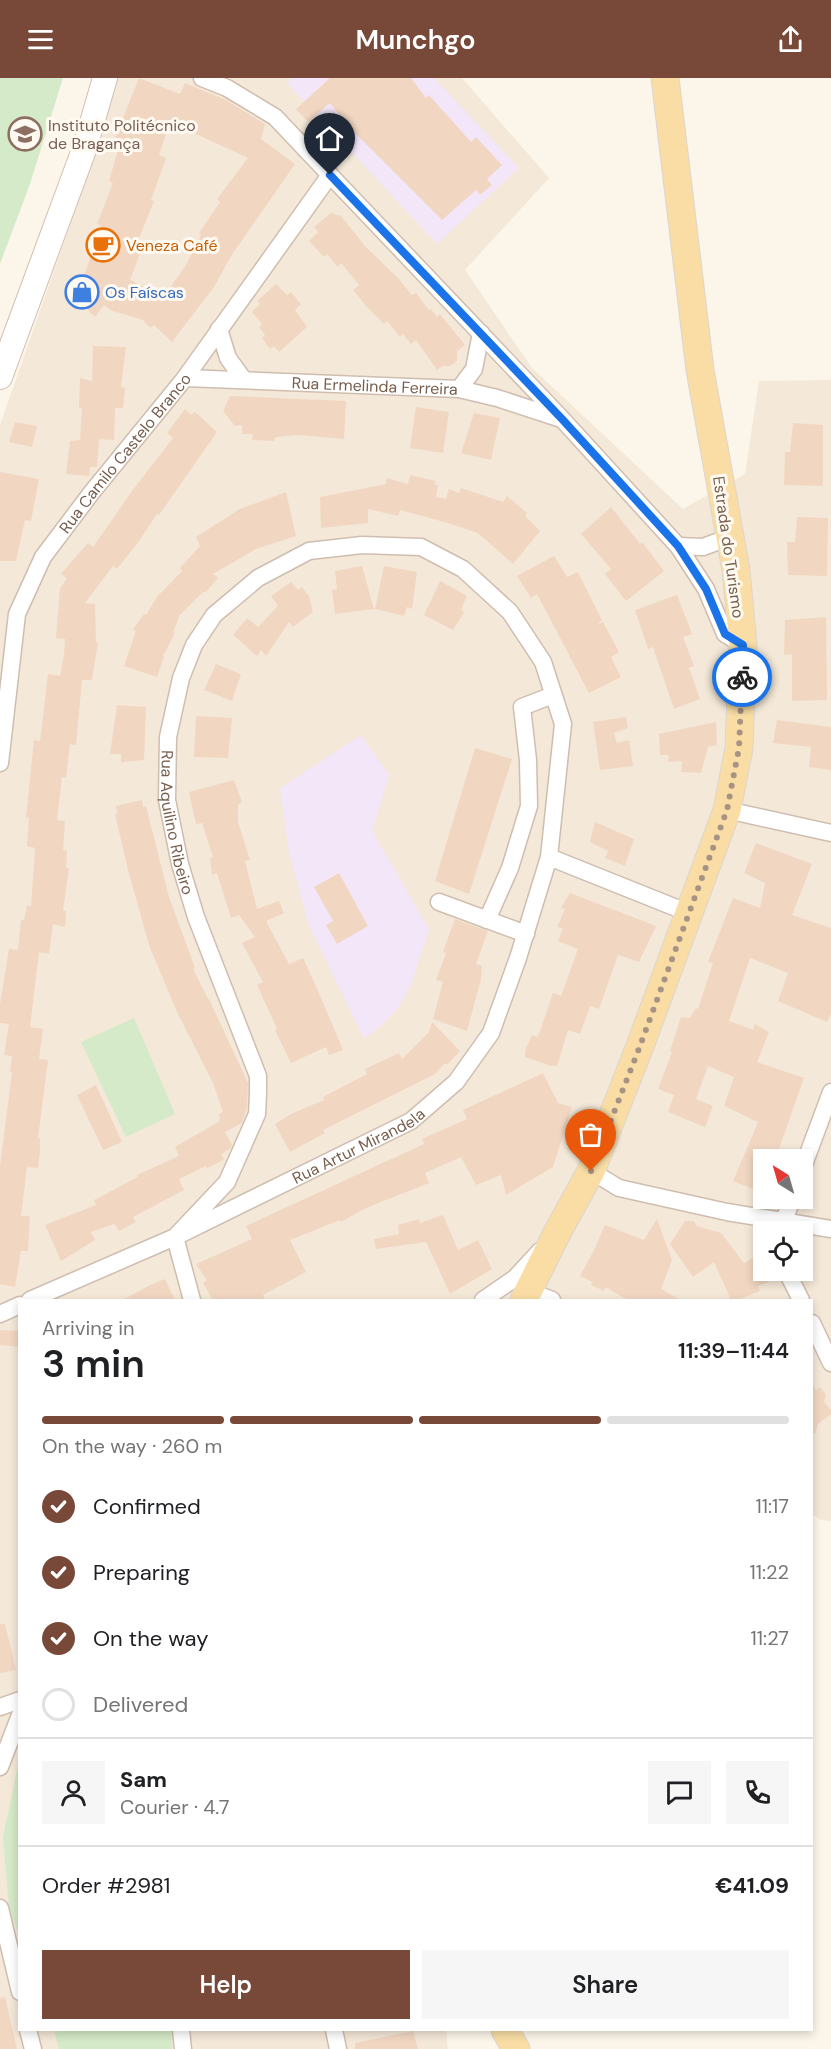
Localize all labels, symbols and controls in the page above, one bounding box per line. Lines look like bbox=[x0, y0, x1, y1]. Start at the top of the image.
text: Munchgo bbox=[355, 22, 476, 57]
icon: menu bbox=[24, 23, 57, 56]
icon: share bbox=[774, 23, 807, 56]
pin bbox=[304, 113, 355, 175]
place label: Instituto Politécnico de Bragança bbox=[48, 115, 196, 154]
school or university icon: Instituto Politécnico de Bragança bbox=[7, 116, 43, 152]
icon: home bbox=[313, 122, 346, 155]
cafe icon: Veneza Café bbox=[85, 227, 121, 263]
place label: Veneza Café bbox=[126, 235, 218, 256]
shop icon: Os Faíscas bbox=[64, 274, 100, 310]
place label: Os Faíscas bbox=[105, 282, 184, 303]
street label: Rua Camilo Castelo Branco bbox=[55, 369, 196, 538]
street label: Rua Ermelinda Ferreira bbox=[291, 372, 458, 400]
street label: Estrada do Turismo bbox=[708, 475, 749, 619]
courier bbox=[712, 647, 772, 707]
icon: bike bbox=[726, 661, 759, 694]
street label: Rua Aquilino Ribeiro bbox=[156, 750, 199, 897]
street label: Rua Artur Mirandela bbox=[289, 1104, 430, 1189]
pin bbox=[565, 1109, 616, 1171]
icon: bag bbox=[574, 1118, 607, 1151]
north arrow bbox=[753, 1149, 813, 1209]
map controls bbox=[753, 1149, 813, 1281]
button: locate bbox=[753, 1221, 813, 1281]
text: Arriving in bbox=[42, 1315, 134, 1341]
text: 11:39–11:44 bbox=[678, 1336, 789, 1365]
text: 3 min bbox=[42, 1338, 145, 1389]
text: On the way · 260 m bbox=[42, 1433, 222, 1459]
icon: check bbox=[42, 1490, 75, 1523]
text: Confirmed bbox=[93, 1492, 201, 1521]
text: 11:17 bbox=[756, 1493, 789, 1519]
icon: check bbox=[42, 1556, 75, 1589]
text: Preparing bbox=[93, 1558, 190, 1587]
text: 11:22 bbox=[749, 1559, 789, 1585]
icon: check bbox=[42, 1622, 75, 1655]
text: On the way bbox=[93, 1624, 208, 1653]
text: 11:27 bbox=[751, 1625, 789, 1651]
text: Delivered bbox=[93, 1690, 188, 1719]
button: person bbox=[42, 1761, 105, 1824]
button: chat bbox=[648, 1761, 711, 1824]
button: phone bbox=[726, 1761, 789, 1824]
text: Sam bbox=[120, 1765, 167, 1794]
text: Courier · 4.7 bbox=[120, 1794, 229, 1820]
text: Order #2981 bbox=[42, 1871, 170, 1900]
text: €41.09 bbox=[715, 1871, 789, 1900]
button: Help bbox=[42, 1950, 410, 2019]
button: Share bbox=[422, 1950, 789, 2019]

